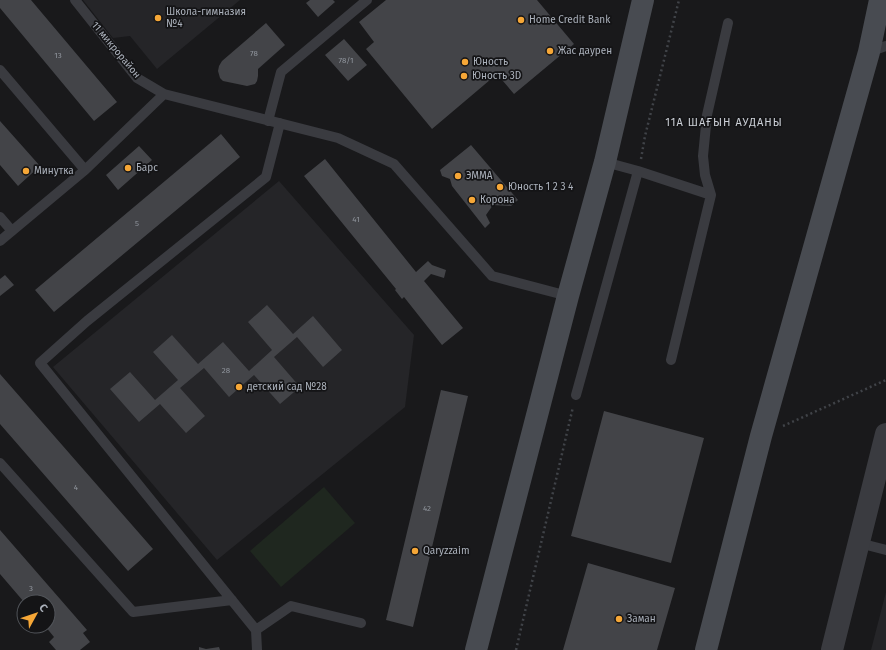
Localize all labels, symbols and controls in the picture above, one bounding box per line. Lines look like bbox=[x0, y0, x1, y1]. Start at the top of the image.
place label: Школа-гимназия №4 bbox=[166, 6, 246, 30]
marker: Школа-гимназия №4 bbox=[153, 13, 163, 23]
place label: Home Credit Bank bbox=[529, 14, 611, 26]
marker: Home Credit Bank bbox=[516, 15, 526, 25]
street label: 11 микрорайон bbox=[89, 19, 143, 81]
place label: Жас даурен bbox=[558, 45, 612, 57]
marker: Жас даурен bbox=[545, 46, 555, 56]
house number: 78 bbox=[250, 49, 258, 58]
house number: 13 bbox=[54, 51, 62, 60]
house number: 78/1 bbox=[339, 56, 353, 65]
place label: Юность bbox=[473, 56, 508, 68]
marker: Юность bbox=[460, 57, 470, 67]
place label: Юность 3D bbox=[472, 70, 521, 82]
marker: Юность 3D bbox=[459, 71, 469, 81]
district label: 11А ШАҒЫН АУДАНЫ bbox=[665, 116, 783, 129]
place label: Барс bbox=[136, 162, 158, 174]
marker: Барс bbox=[123, 163, 133, 173]
place label: Минутка bbox=[34, 165, 74, 177]
marker: Минутка bbox=[21, 166, 31, 176]
place label: ЭММА bbox=[466, 170, 493, 182]
marker: ЭММА bbox=[453, 171, 463, 181]
place label: Юность 1 2 3 4 bbox=[508, 181, 574, 193]
marker: Юность 1 2 3 4 bbox=[495, 182, 505, 192]
place label: Корона bbox=[480, 194, 515, 206]
marker: Корона bbox=[467, 195, 477, 205]
house number: 41 bbox=[352, 215, 360, 224]
house number: 5 bbox=[135, 219, 139, 228]
house number: 28 bbox=[222, 366, 231, 375]
place label: детский сад №28 bbox=[247, 381, 327, 393]
marker: детский сад №28 bbox=[234, 382, 244, 392]
house number: 4 bbox=[74, 483, 79, 492]
house number: 42 bbox=[423, 504, 431, 513]
place label: Qaryzzaim bbox=[423, 545, 469, 557]
marker: Qaryzzaim bbox=[410, 546, 420, 556]
house number: 3 bbox=[29, 584, 33, 593]
north arrow bbox=[16, 594, 56, 634]
text: С bbox=[36, 601, 51, 615]
place label: Заман bbox=[627, 613, 656, 625]
marker: Заман bbox=[614, 614, 624, 624]

